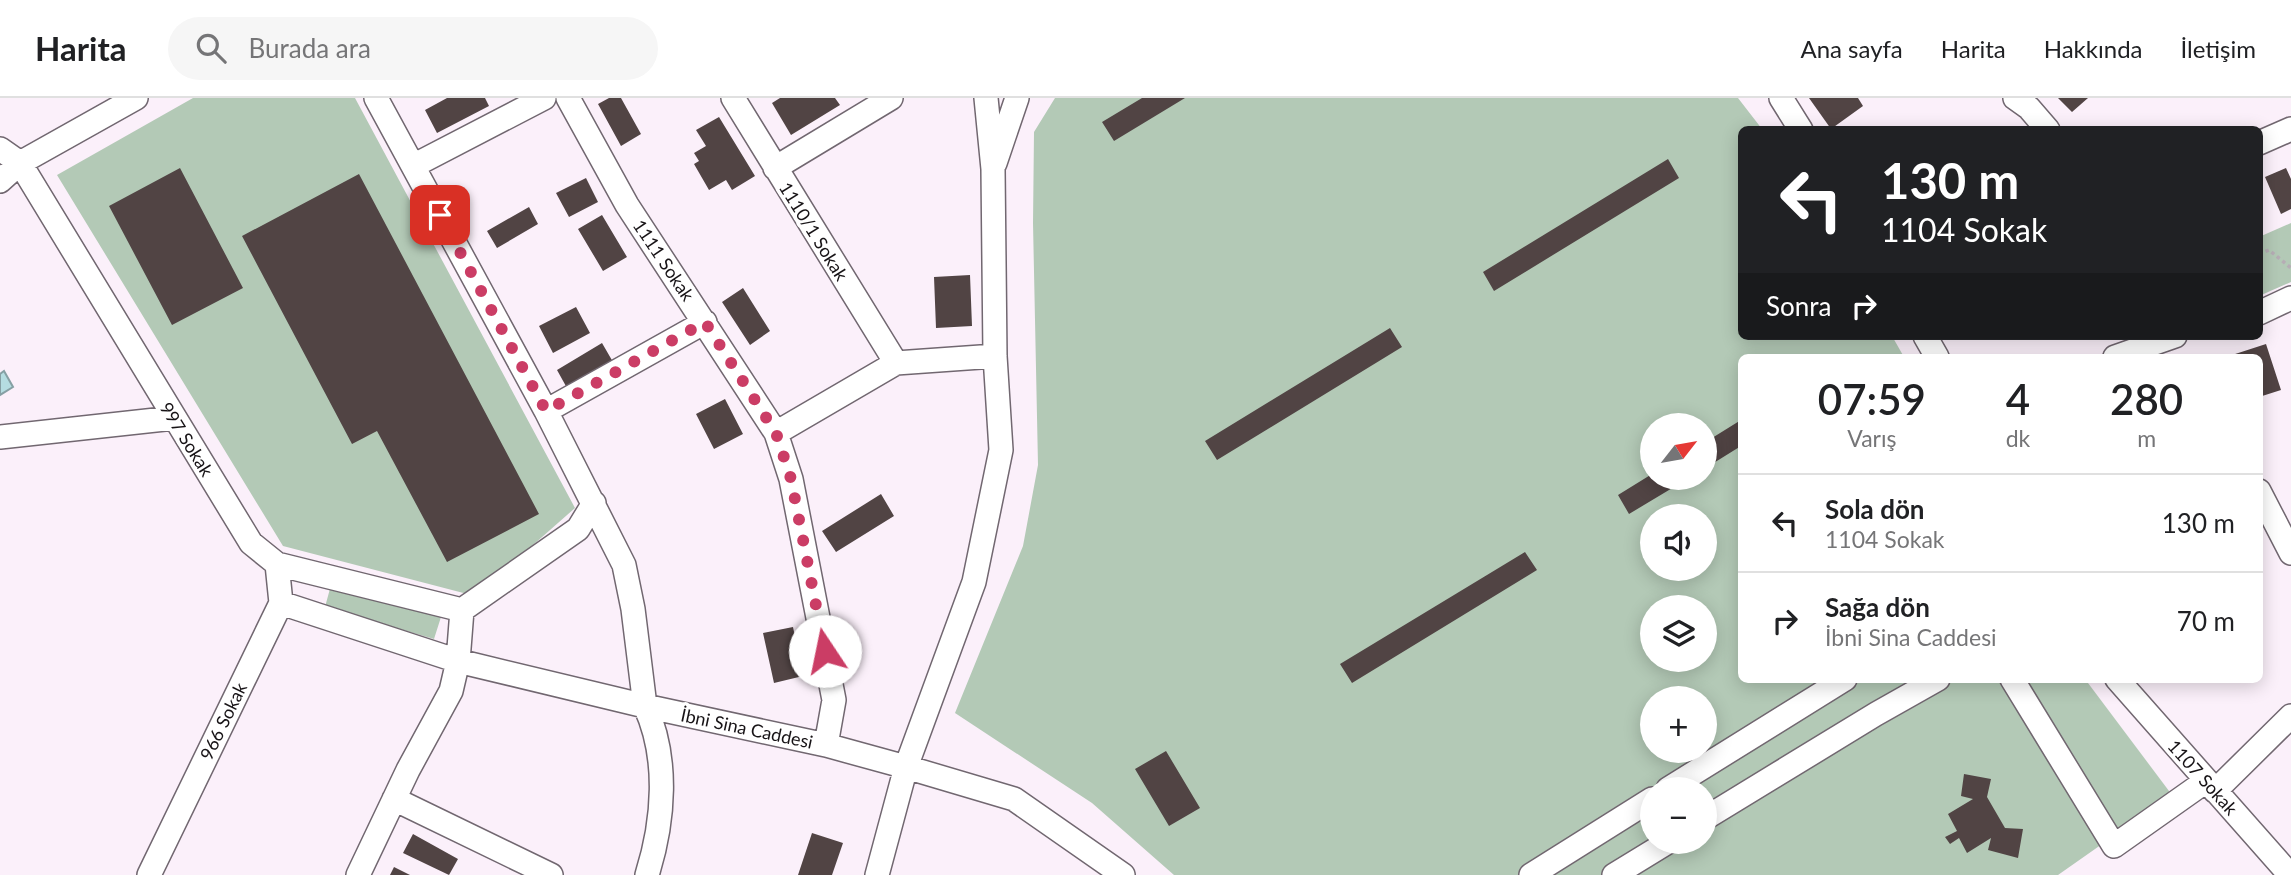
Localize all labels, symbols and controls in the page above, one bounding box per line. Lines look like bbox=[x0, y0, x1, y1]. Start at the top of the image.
search box bbox=[168, 17, 658, 80]
text: Harita bbox=[35, 28, 126, 68]
icon: search bbox=[192, 29, 230, 67]
text: Burada ara bbox=[248, 32, 371, 64]
text: Ana sayfa bbox=[1800, 34, 1903, 63]
text: Harita bbox=[1941, 34, 2006, 63]
text: Hakkında bbox=[2044, 34, 2143, 63]
text: İletişim bbox=[2181, 34, 2256, 63]
text: 130 m bbox=[1881, 151, 2019, 209]
icon: left bbox=[1766, 154, 1857, 245]
street label: 1110/1 Sokak bbox=[775, 178, 853, 285]
pin bbox=[410, 185, 470, 245]
icon: arrive bbox=[421, 196, 459, 234]
text: 1104 Sokak bbox=[1881, 210, 2047, 249]
street label: 1111 Sokak bbox=[629, 215, 700, 306]
icon: right bbox=[1845, 287, 1883, 325]
text: Sonra bbox=[1766, 290, 1831, 322]
text: 07:59 bbox=[1818, 374, 1926, 424]
text: 4 bbox=[2006, 374, 2030, 424]
text: 280 bbox=[2110, 374, 2183, 424]
street label: 997 Sokak bbox=[156, 398, 219, 481]
north arrow bbox=[1640, 413, 1717, 490]
map controls bbox=[1640, 413, 1717, 854]
text: Varış bbox=[1847, 424, 1896, 452]
text: dk bbox=[2006, 424, 2030, 452]
text: m bbox=[2137, 424, 2156, 452]
text: Sola dön bbox=[1825, 493, 1925, 525]
button: sound bbox=[1640, 504, 1717, 581]
icon: left bbox=[1766, 504, 1804, 542]
text: 130 m bbox=[2162, 507, 2235, 539]
text: 1104 Sokak bbox=[1825, 525, 1945, 553]
text: Sağa dön bbox=[1825, 591, 1930, 623]
button: layers bbox=[1640, 595, 1717, 672]
icon: right bbox=[1766, 602, 1804, 640]
text: 70 m bbox=[2177, 605, 2235, 637]
position arrow bbox=[788, 614, 862, 688]
text: İbni Sina Caddesi bbox=[1825, 623, 1997, 651]
street label: 966 Sokak bbox=[195, 678, 251, 763]
button: + bbox=[1640, 686, 1717, 763]
street label: İbni Sina Caddesi bbox=[679, 703, 815, 753]
street label: 1107 Sokak bbox=[2164, 735, 2243, 820]
button: − bbox=[1640, 777, 1717, 854]

